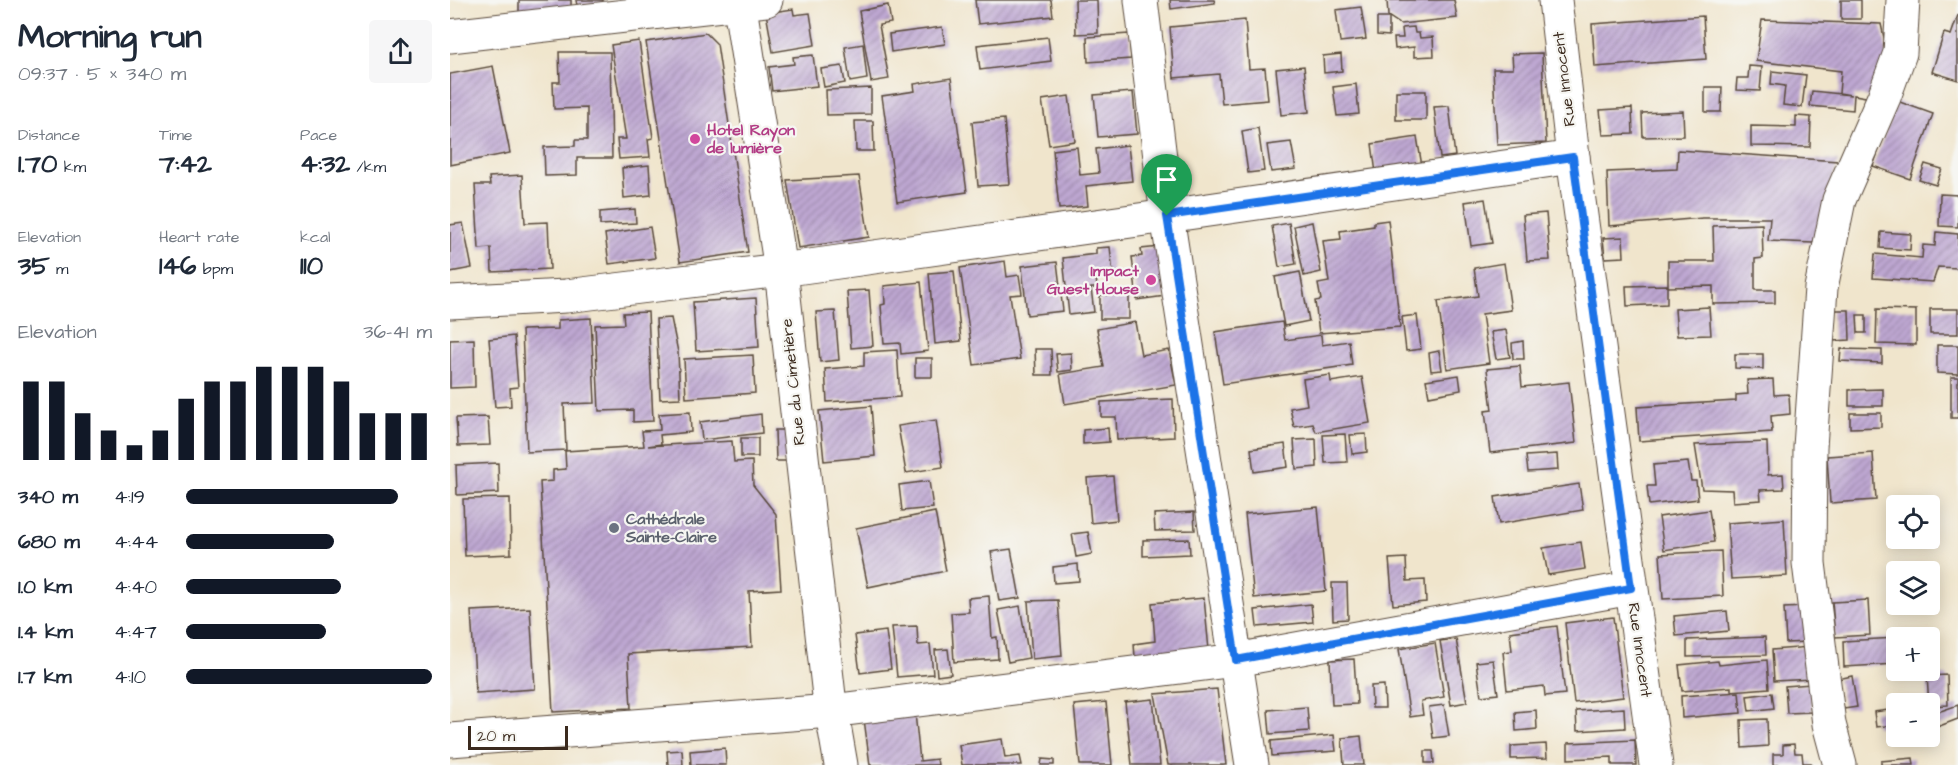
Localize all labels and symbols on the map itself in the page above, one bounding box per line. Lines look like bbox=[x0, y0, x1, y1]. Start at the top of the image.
street label: Rue Innocent bbox=[1547, 30, 1581, 128]
place label: Hotel Rayon de lumière bbox=[706, 119, 795, 159]
marker: Hotel Rayon de lumière bbox=[688, 132, 702, 146]
pin bbox=[1141, 154, 1192, 216]
place label: Impact Guest House bbox=[1047, 260, 1140, 300]
marker: Impact Guest House bbox=[1144, 273, 1158, 287]
street label: Rue du Cimetière bbox=[775, 317, 811, 446]
place label: Cathédrale Sainte-Claire bbox=[625, 508, 717, 548]
marker: Cathédrale Sainte-Claire bbox=[607, 521, 621, 535]
street label: Rue Innocent bbox=[1622, 601, 1658, 699]
scale bar bbox=[468, 723, 568, 750]

